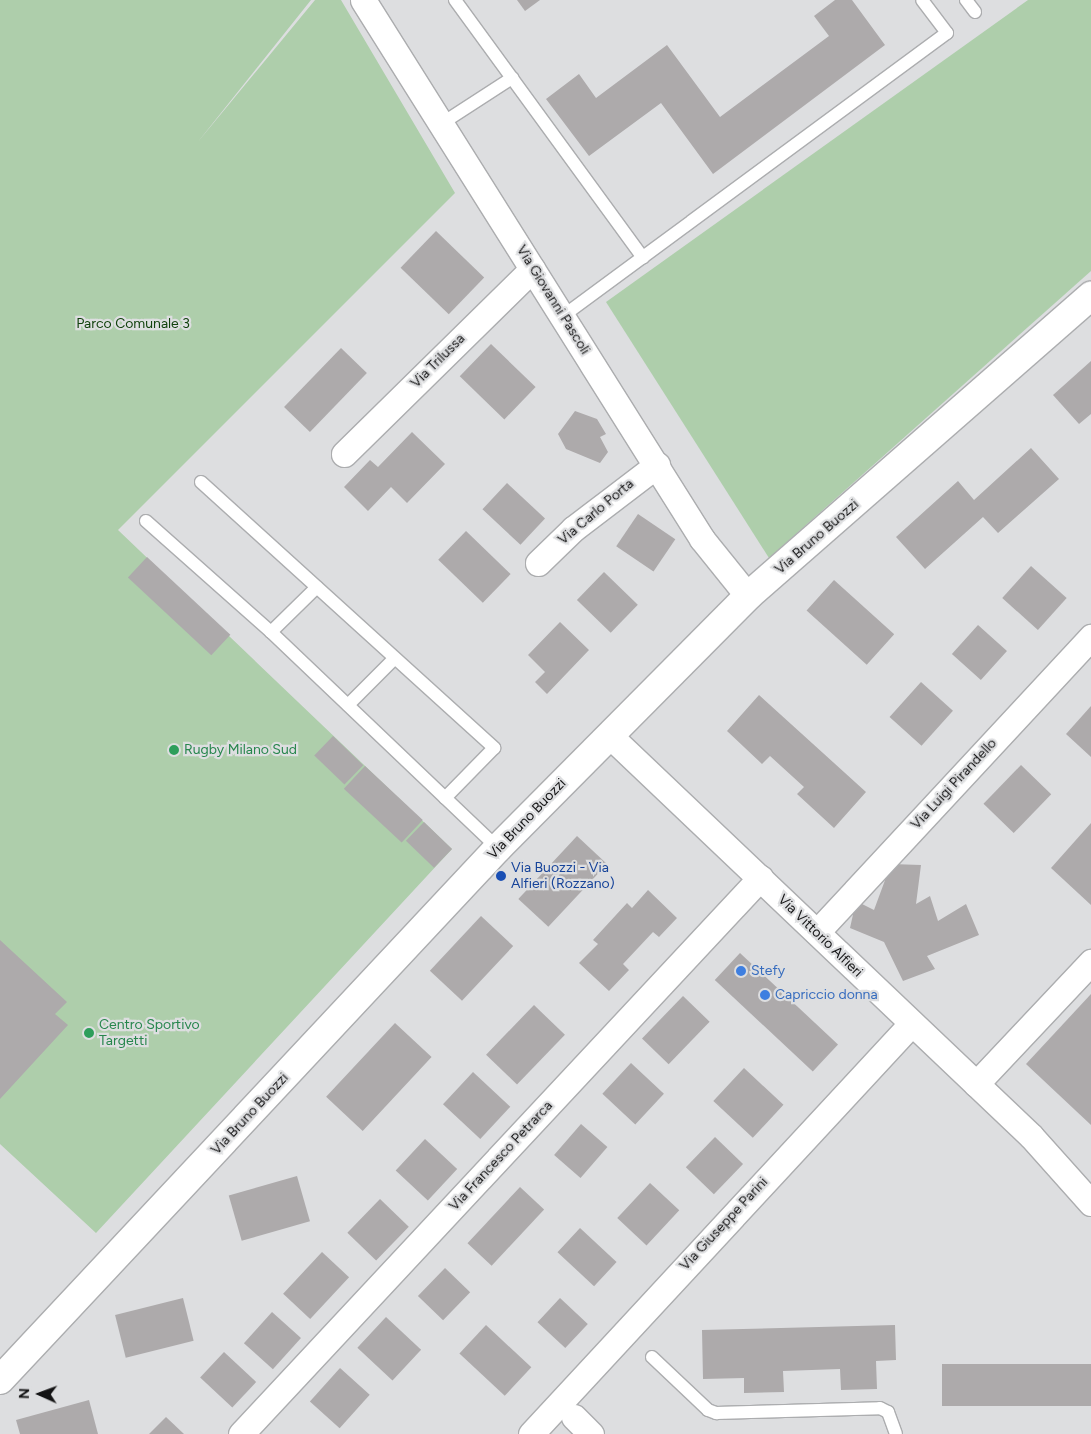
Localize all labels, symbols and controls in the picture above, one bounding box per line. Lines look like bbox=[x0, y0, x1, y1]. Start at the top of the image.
street label: Via Giovanni Pascoli bbox=[513, 242, 593, 358]
park label: Parco Comunale 3 bbox=[76, 316, 190, 332]
street label: Via Trilussa bbox=[407, 330, 469, 392]
street label: Via Carlo Porta bbox=[555, 476, 637, 548]
street label: Via Bruno Buozzi bbox=[772, 496, 862, 578]
street label: Via Luigi Pirandello bbox=[908, 735, 1000, 833]
place label: Rugby Milano Sud bbox=[184, 742, 297, 758]
marker: Rugby Milano Sud bbox=[168, 744, 180, 756]
street label: Via Bruno Buozzi bbox=[484, 775, 570, 863]
place label: Via Buozzi - Via Alfieri (Rozzano) bbox=[511, 860, 615, 892]
marker: Via Buozzi - Via Alfieri (Rozzano) bbox=[495, 870, 507, 882]
street label: Via Vittorio Alfieri bbox=[774, 891, 866, 981]
place label: Stefy bbox=[751, 963, 785, 979]
marker: Stefy bbox=[735, 965, 747, 977]
place label: Capriccio donna bbox=[775, 987, 878, 1003]
marker: Capriccio donna bbox=[759, 989, 771, 1001]
place label: Centro Sportivo Targetti bbox=[99, 1017, 200, 1050]
marker: Centro Sportivo Targetti bbox=[83, 1027, 95, 1039]
street label: Via Bruno Buozzi bbox=[208, 1070, 292, 1158]
street label: Via Francesco Petrarca bbox=[446, 1098, 556, 1214]
street label: Via Giuseppe Parini bbox=[677, 1174, 771, 1274]
north arrow bbox=[15, 1369, 65, 1419]
text: N bbox=[16, 1388, 33, 1399]

